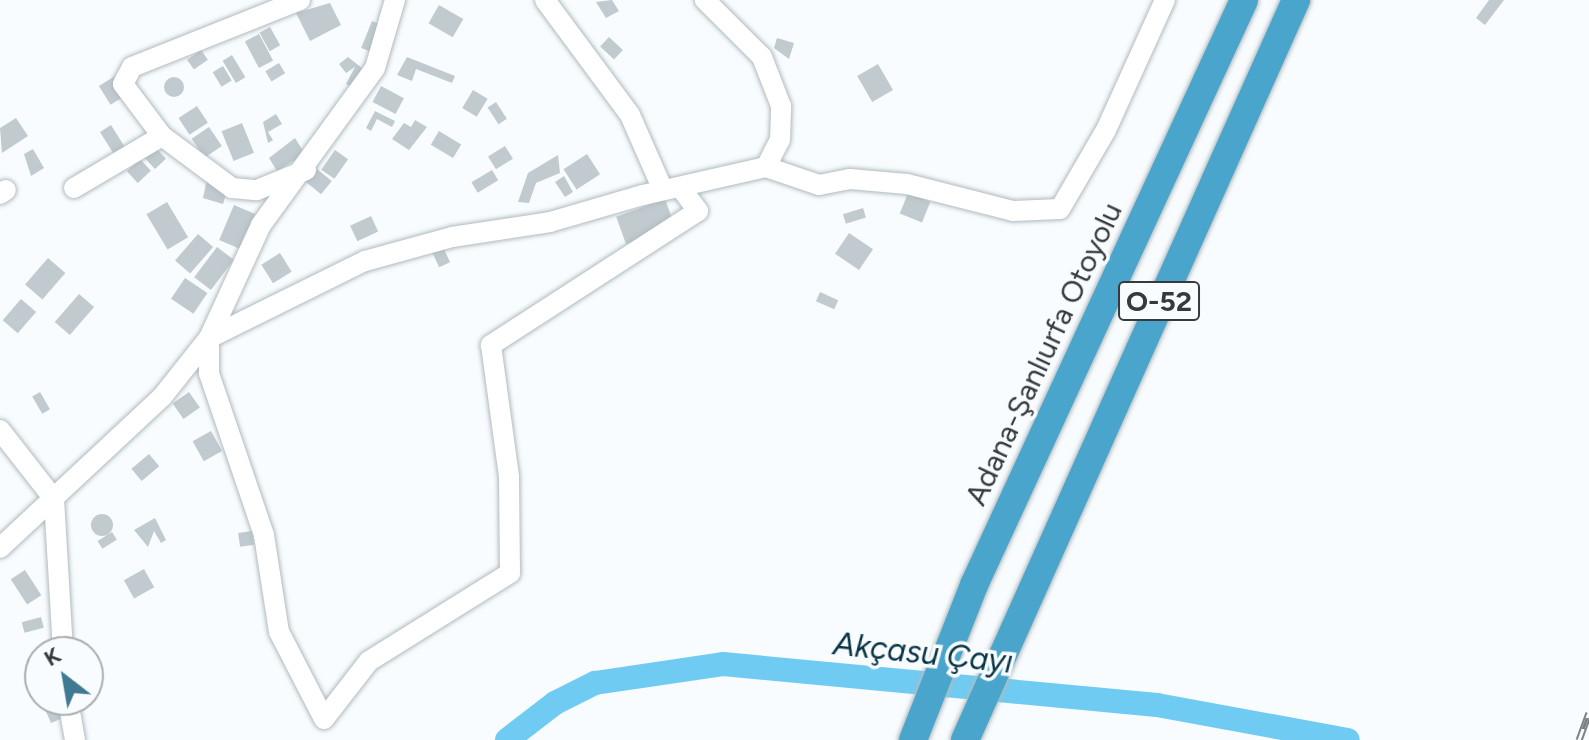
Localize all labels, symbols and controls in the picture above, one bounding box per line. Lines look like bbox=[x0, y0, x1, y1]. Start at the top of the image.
street label: Adana-Şanlıurfa Otoyolu bbox=[958, 197, 1130, 511]
road number: O-52 bbox=[1117, 277, 1201, 325]
water label: Akçasu Çayı bbox=[831, 624, 1015, 682]
north arrow bbox=[24, 636, 104, 716]
text: K bbox=[39, 641, 66, 672]

